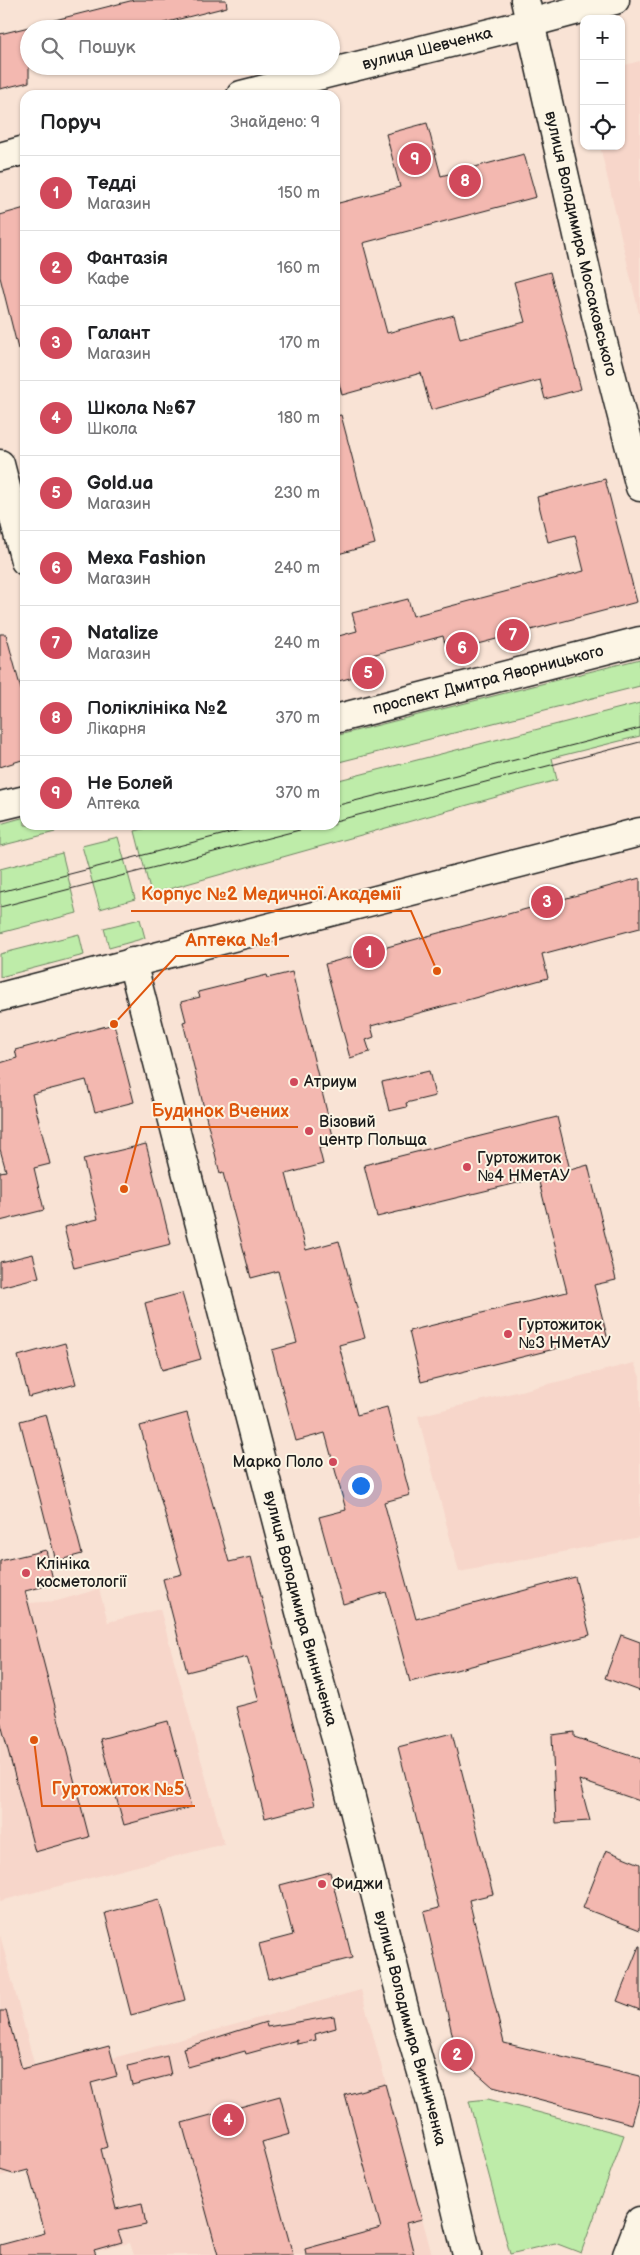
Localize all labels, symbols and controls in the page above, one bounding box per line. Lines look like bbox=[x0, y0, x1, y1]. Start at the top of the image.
map controls bbox=[580, 15, 625, 150]
button: + bbox=[580, 15, 625, 60]
search box bbox=[20, 20, 340, 75]
street label: вулиця Шевченка bbox=[360, 23, 495, 74]
icon: search bbox=[38, 34, 66, 62]
text: Пошук bbox=[78, 36, 136, 59]
button: − bbox=[580, 60, 625, 105]
button: locate bbox=[580, 105, 625, 150]
street label: вулиця Володимира Моссаковського bbox=[541, 109, 621, 378]
text: Поруч bbox=[40, 110, 101, 135]
text: Знайдено: 9 bbox=[230, 113, 320, 132]
pin: 9 bbox=[399, 140, 431, 178]
pin: 8 bbox=[449, 162, 481, 200]
text: Тедді bbox=[87, 172, 136, 195]
text: 1 bbox=[53, 184, 59, 203]
text: 150 m bbox=[278, 184, 320, 203]
text: Магазин bbox=[87, 195, 151, 214]
text: Фантазія bbox=[87, 247, 168, 270]
text: 2 bbox=[51, 259, 61, 278]
text: 160 m bbox=[277, 259, 320, 278]
text: Кафе bbox=[87, 270, 129, 289]
text: Галант bbox=[87, 322, 150, 345]
text: 3 bbox=[51, 334, 61, 353]
text: 170 m bbox=[279, 334, 320, 353]
text: Магазин bbox=[87, 345, 151, 364]
text: Школа №67 bbox=[87, 397, 196, 420]
text: 4 bbox=[51, 409, 61, 428]
text: 180 m bbox=[278, 409, 320, 428]
text: Школа bbox=[87, 420, 137, 439]
text: Gold.ua bbox=[87, 472, 153, 495]
text: 5 bbox=[51, 484, 61, 503]
text: 230 m bbox=[274, 484, 320, 503]
text: Магазин bbox=[87, 495, 151, 514]
text: Меха Fashion bbox=[87, 547, 206, 570]
text: 6 bbox=[51, 559, 61, 578]
text: 240 m bbox=[274, 559, 320, 578]
text: Магазин bbox=[87, 570, 151, 589]
pin: 7 bbox=[497, 616, 529, 654]
text: Natalize bbox=[87, 622, 158, 645]
pin: 6 bbox=[446, 629, 478, 667]
text: 7 bbox=[52, 634, 60, 653]
text: 240 m bbox=[274, 634, 320, 653]
street label: проспект Дмитра Яворницького bbox=[371, 641, 605, 718]
text: Магазин bbox=[87, 645, 151, 664]
pin: 5 bbox=[352, 654, 384, 692]
text: Поліклініка №2 bbox=[87, 697, 227, 720]
text: 8 bbox=[51, 709, 61, 728]
text: 370 m bbox=[275, 709, 320, 728]
text: Лікарня bbox=[87, 720, 146, 739]
text: Не Болей bbox=[87, 772, 173, 795]
text: 9 bbox=[51, 784, 61, 803]
text: 370 m bbox=[275, 784, 320, 803]
text: Аптека bbox=[87, 795, 140, 814]
callout: Корпус №2 Медичної Академії bbox=[131, 878, 411, 911]
pin: 3 bbox=[531, 883, 563, 921]
text: Корпус №2 Медичної Академії bbox=[141, 884, 402, 905]
callout: Аптека №1 bbox=[176, 923, 289, 956]
text: Аптека №1 bbox=[185, 930, 278, 951]
pin: 1 bbox=[353, 933, 385, 971]
place label: Атриум bbox=[303, 1073, 357, 1092]
marker: Атриум bbox=[288, 1076, 300, 1088]
callout: Будинок Вчених bbox=[141, 1094, 298, 1127]
text: Будинок Вчених bbox=[151, 1101, 289, 1122]
place label: Візовий центр Польща bbox=[319, 1113, 427, 1150]
marker: Візовий центр Польща bbox=[303, 1125, 315, 1137]
place label: Гуртожиток №4 НМетАУ bbox=[477, 1149, 570, 1186]
marker: Гуртожиток №4 НМетАУ bbox=[461, 1161, 473, 1173]
place label: Гуртожиток №3 НМетАУ bbox=[518, 1316, 611, 1353]
marker: Гуртожиток №3 НМетАУ bbox=[502, 1328, 514, 1340]
place label: Марко Поло bbox=[233, 1453, 323, 1472]
marker: Марко Поло bbox=[327, 1456, 339, 1468]
your location bbox=[348, 1473, 374, 1499]
street label: вулиця Володимира Винниченка bbox=[260, 1489, 342, 1729]
place label: Клініка косметології bbox=[36, 1555, 128, 1592]
marker: Клініка косметології bbox=[20, 1567, 32, 1579]
callout: Гуртожиток №5 bbox=[42, 1773, 195, 1806]
text: Гуртожиток №5 bbox=[52, 1779, 184, 1800]
place label: Фиджи bbox=[332, 1875, 383, 1894]
marker: Фиджи bbox=[316, 1878, 328, 1890]
street label: вулиця Володимира Винниченка bbox=[370, 1908, 450, 2148]
pin: 2 bbox=[441, 2036, 473, 2074]
pin: 4 bbox=[212, 2101, 244, 2139]

